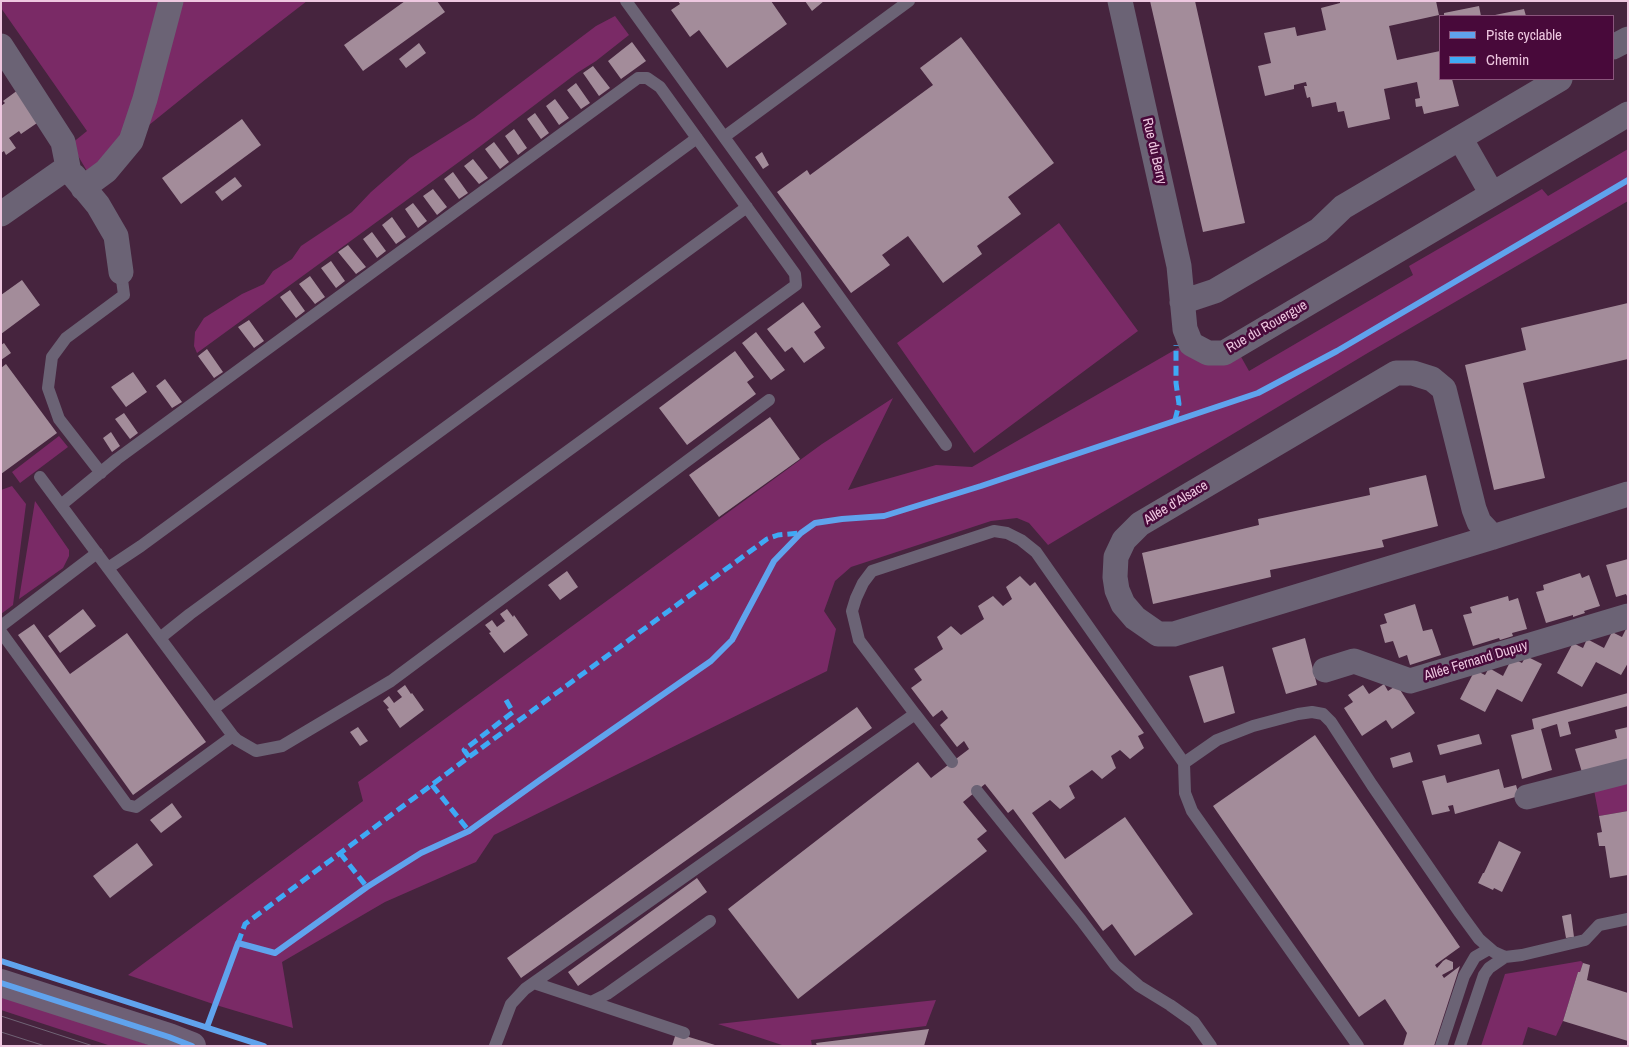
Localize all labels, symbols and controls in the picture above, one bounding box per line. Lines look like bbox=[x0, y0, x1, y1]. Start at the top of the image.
legend bbox=[1439, 15, 1614, 80]
text: Piste cyclable bbox=[1486, 24, 1562, 45]
text: Chemin bbox=[1486, 49, 1529, 70]
street label: Rue du Berry bbox=[1138, 116, 1170, 186]
street label: Rue du Rouergue bbox=[1224, 297, 1310, 357]
street label: Allée d'Alsace bbox=[1141, 477, 1211, 529]
street label: Allée Fernand Dupuy bbox=[1422, 637, 1530, 685]

